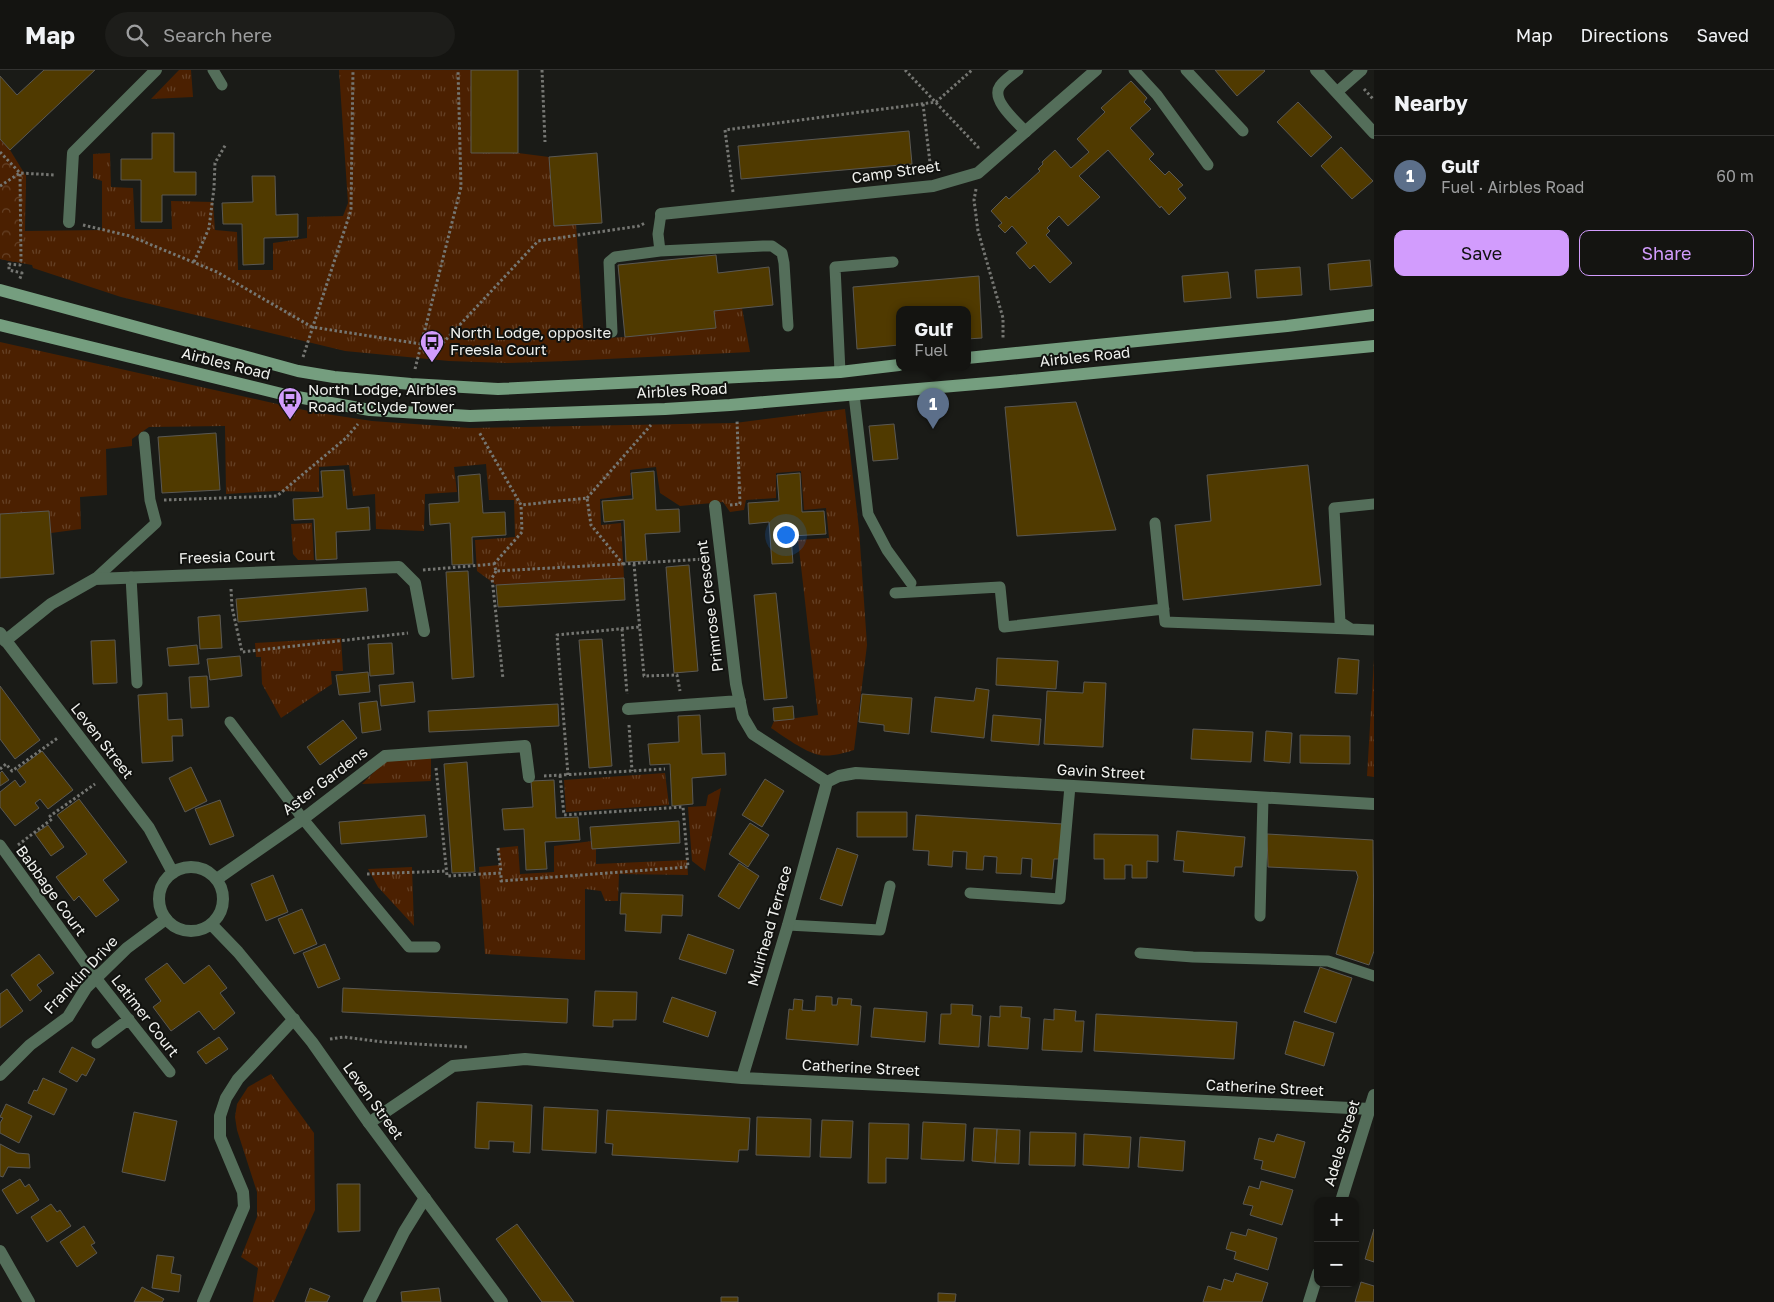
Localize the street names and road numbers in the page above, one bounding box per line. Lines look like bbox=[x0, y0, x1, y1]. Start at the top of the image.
street label: Camp Street bbox=[850, 156, 941, 186]
street label: Airbles Road bbox=[1039, 342, 1131, 370]
street label: Airbles Road bbox=[180, 343, 273, 383]
street label: Airbles Road bbox=[636, 379, 728, 401]
street label: Primrose Crescent bbox=[692, 539, 726, 673]
street label: Freesia Court bbox=[178, 545, 276, 567]
street label: Leven Street bbox=[68, 699, 138, 782]
street label: Aster Gardens bbox=[278, 742, 371, 818]
street label: Gavin Street bbox=[1056, 760, 1146, 782]
street label: Babbage Court bbox=[13, 842, 91, 939]
street label: Muirhead Terrace bbox=[743, 863, 795, 988]
street label: Franklin Drive bbox=[40, 931, 121, 1017]
street label: Latimer Court bbox=[108, 971, 183, 1060]
street label: Catherine Street bbox=[801, 1055, 921, 1079]
street label: Leven Street bbox=[340, 1058, 408, 1143]
street label: Catherine Street bbox=[1205, 1075, 1325, 1099]
street label: Adele Street bbox=[1319, 1097, 1363, 1188]

